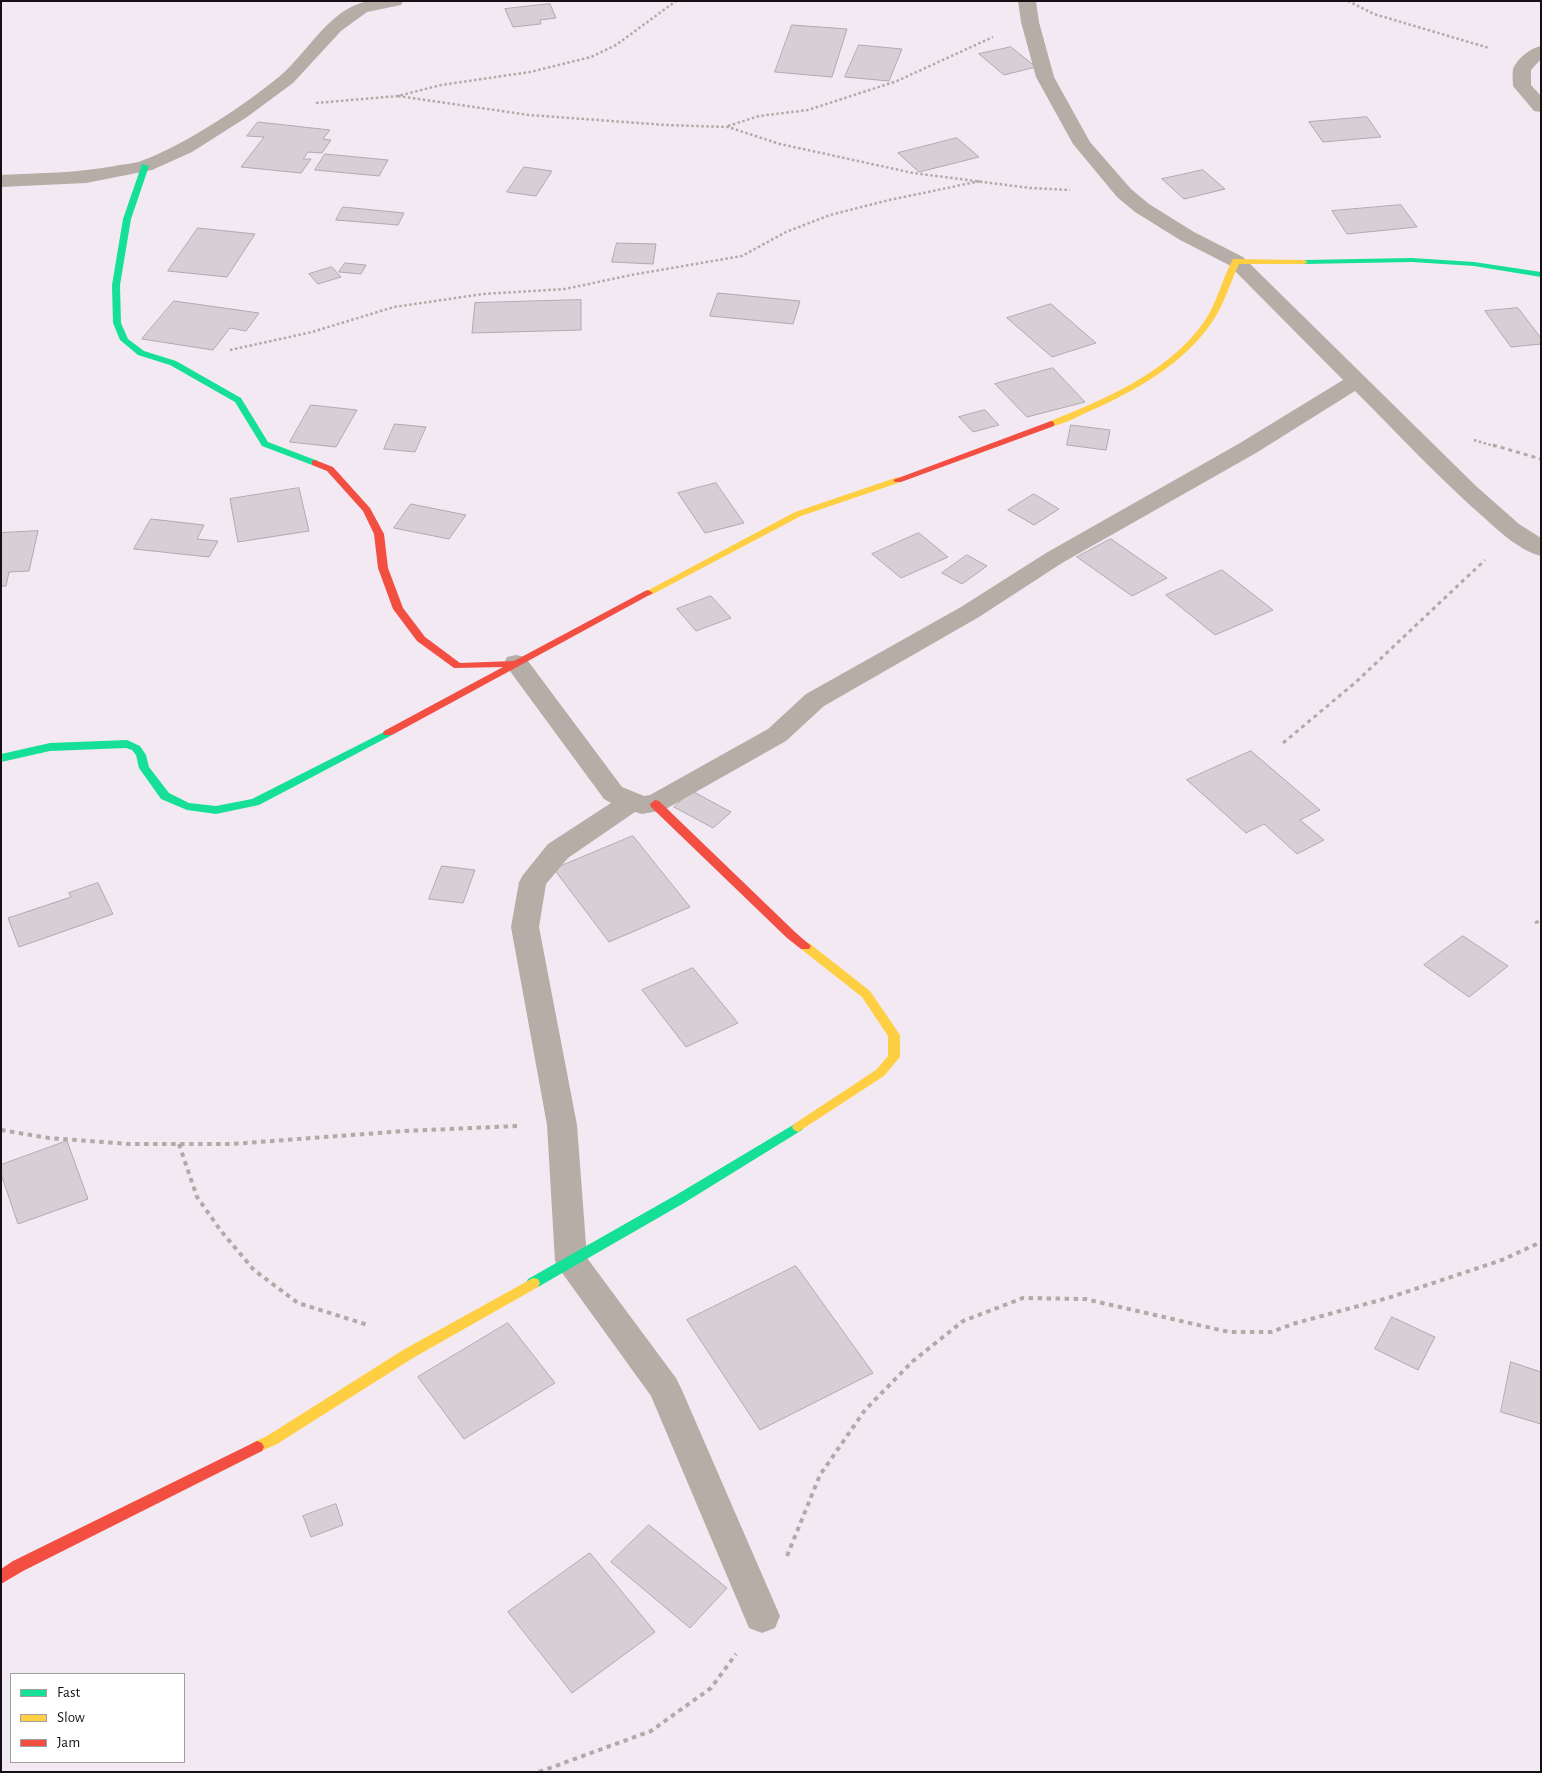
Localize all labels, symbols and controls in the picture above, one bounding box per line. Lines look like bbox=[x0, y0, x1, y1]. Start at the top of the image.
legend bbox=[10, 1673, 185, 1763]
text: Fast bbox=[57, 1685, 80, 1700]
text: Slow bbox=[57, 1710, 85, 1725]
text: Jam bbox=[57, 1735, 80, 1750]

